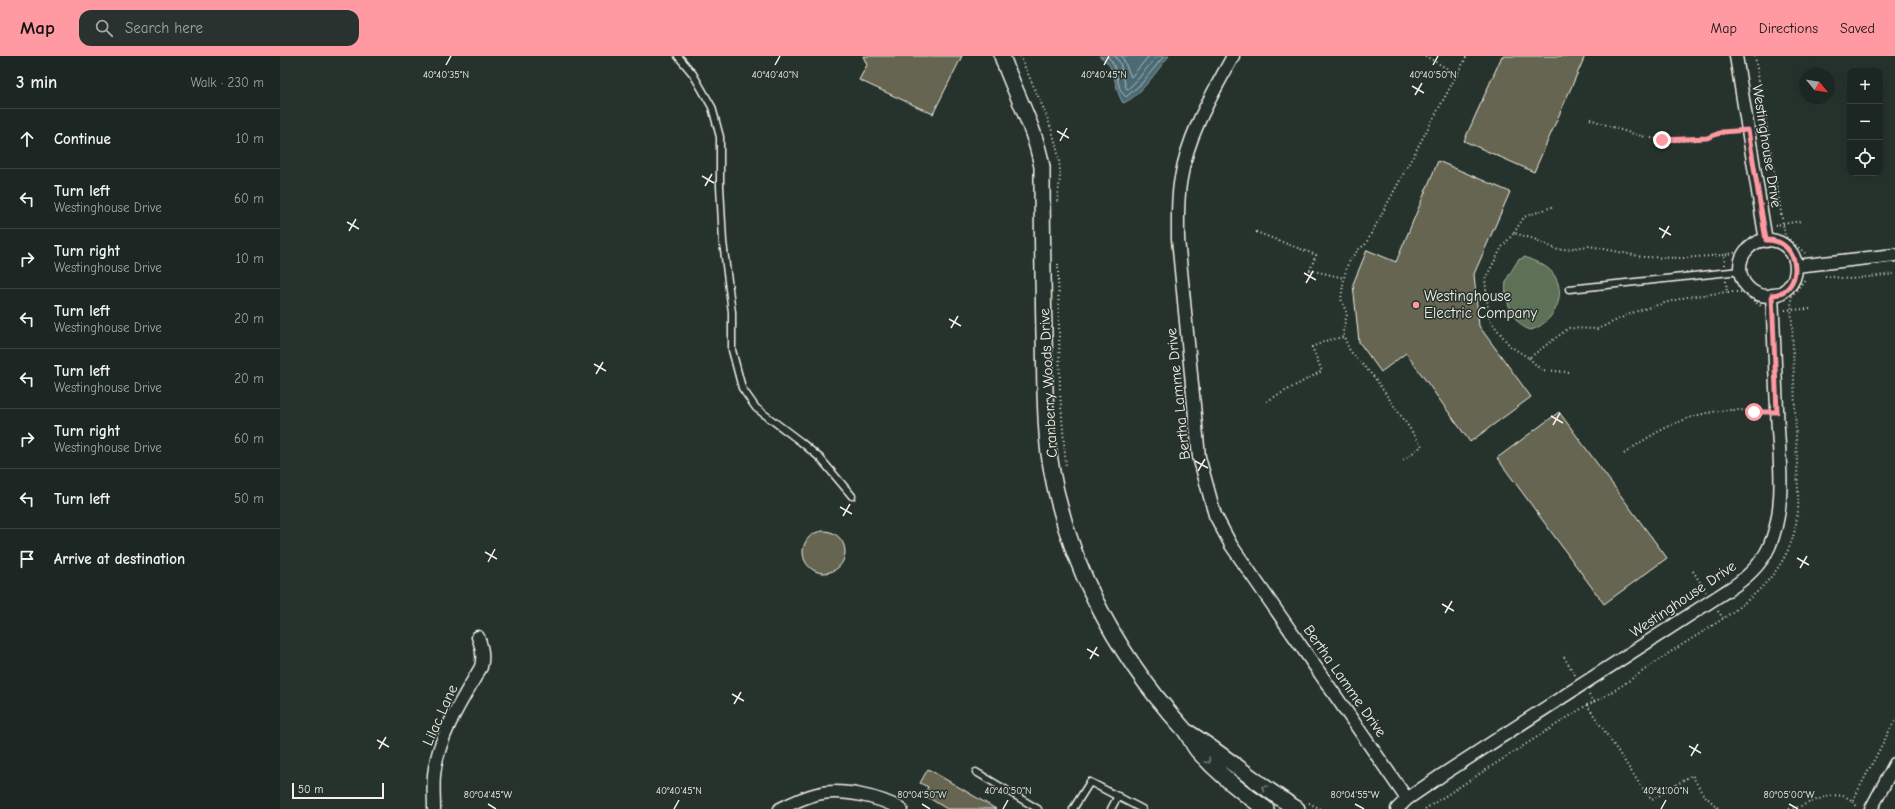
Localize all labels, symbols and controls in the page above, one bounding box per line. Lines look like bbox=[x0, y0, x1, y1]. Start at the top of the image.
search box bbox=[79, 10, 359, 46]
text: Map bbox=[20, 17, 55, 39]
icon: search bbox=[93, 17, 115, 39]
text: Search here bbox=[125, 19, 203, 37]
text: Map bbox=[1710, 20, 1737, 37]
text: Directions bbox=[1759, 20, 1818, 37]
text: Saved bbox=[1840, 20, 1875, 37]
north arrow bbox=[1799, 68, 1835, 104]
map controls bbox=[1847, 68, 1883, 176]
button: + bbox=[1847, 68, 1883, 104]
text: 40°40'35"N bbox=[423, 69, 469, 81]
text: 40°40'40"N bbox=[752, 69, 798, 81]
text: 40°40'45"N bbox=[1081, 69, 1127, 81]
text: 40°40'50"N bbox=[1409, 69, 1457, 81]
text: 3 min bbox=[16, 73, 57, 92]
text: Walk · 230 m bbox=[190, 75, 264, 90]
street label: Westinghouse Drive bbox=[1748, 83, 1786, 209]
button: − bbox=[1847, 104, 1883, 140]
icon: ahead bbox=[16, 128, 38, 150]
text: Continue bbox=[54, 130, 111, 148]
text: 10 m bbox=[236, 131, 264, 146]
route end bbox=[1653, 131, 1671, 149]
button: locate bbox=[1847, 140, 1883, 176]
text: Turn left bbox=[54, 182, 110, 200]
icon: left bbox=[16, 188, 38, 210]
text: 60 m bbox=[234, 191, 264, 206]
text: Westinghouse Drive bbox=[54, 200, 162, 215]
text: Turn right bbox=[54, 242, 120, 260]
icon: right bbox=[16, 248, 38, 270]
text: 10 m bbox=[236, 251, 264, 266]
text: Westinghouse Drive bbox=[54, 260, 162, 275]
place label: Westinghouse Electric Company bbox=[1424, 287, 1538, 322]
marker: Westinghouse Electric Company bbox=[1411, 300, 1421, 310]
text: Turn left bbox=[54, 302, 110, 320]
street label: Cranberry Woods Drive bbox=[1035, 307, 1061, 458]
icon: left bbox=[16, 308, 38, 330]
text: 20 m bbox=[234, 311, 264, 326]
text: Westinghouse Drive bbox=[54, 320, 162, 335]
street label: Bertha Lamme Drive bbox=[1162, 327, 1194, 461]
text: Turn left bbox=[54, 362, 110, 380]
icon: left bbox=[16, 368, 38, 390]
text: 20 m bbox=[234, 371, 264, 386]
text: Westinghouse Drive bbox=[54, 380, 162, 395]
route start bbox=[1745, 403, 1763, 421]
text: Turn right bbox=[54, 422, 120, 440]
icon: right bbox=[16, 428, 38, 450]
text: 60 m bbox=[234, 431, 264, 446]
text: Westinghouse Drive bbox=[54, 440, 162, 455]
icon: left bbox=[16, 488, 38, 510]
text: Turn left bbox=[54, 490, 110, 508]
text: 50 m bbox=[234, 491, 264, 506]
icon: arrive bbox=[16, 548, 38, 570]
text: Arrive at destination bbox=[54, 550, 185, 568]
street label: Westinghouse Drive bbox=[1626, 557, 1740, 641]
street label: Bertha Lamme Drive bbox=[1300, 622, 1391, 741]
street label: Lilac Lane bbox=[419, 681, 462, 748]
one-way arrow bbox=[1203, 756, 1211, 764]
scale bar bbox=[292, 781, 384, 800]
text: 50 m bbox=[298, 783, 323, 796]
text: 40°40'45"N bbox=[656, 785, 702, 797]
text: 40°40'50"N bbox=[984, 785, 1032, 797]
one-way arrow bbox=[1261, 785, 1268, 793]
text: 40°41'00"N bbox=[1643, 785, 1689, 797]
text: 80°04'45"W bbox=[464, 789, 512, 801]
text: 80°04'50"W bbox=[897, 789, 947, 801]
text: 80°04'55"W bbox=[1331, 789, 1380, 801]
text: 80°05'00"W bbox=[1764, 789, 1815, 801]

